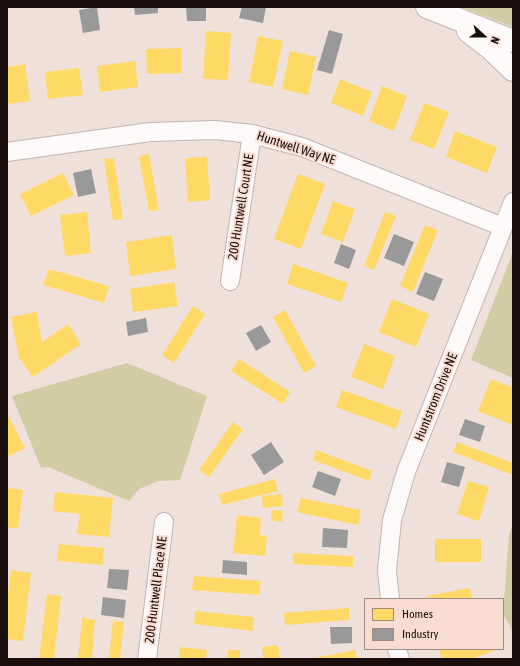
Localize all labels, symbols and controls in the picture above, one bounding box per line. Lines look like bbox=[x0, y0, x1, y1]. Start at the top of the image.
north arrow bbox=[464, 16, 504, 56]
text: N bbox=[488, 35, 502, 45]
street label: Huntwell Way NE bbox=[255, 128, 337, 168]
street label: 200 Huntwell Court NE bbox=[225, 153, 257, 261]
street label: Huntstrom Drive NE bbox=[411, 351, 461, 443]
street label: 200 Huntwell Place NE bbox=[142, 536, 170, 644]
legend bbox=[364, 598, 504, 650]
text: Homes bbox=[402, 607, 433, 621]
text: Industry bbox=[402, 627, 439, 641]

